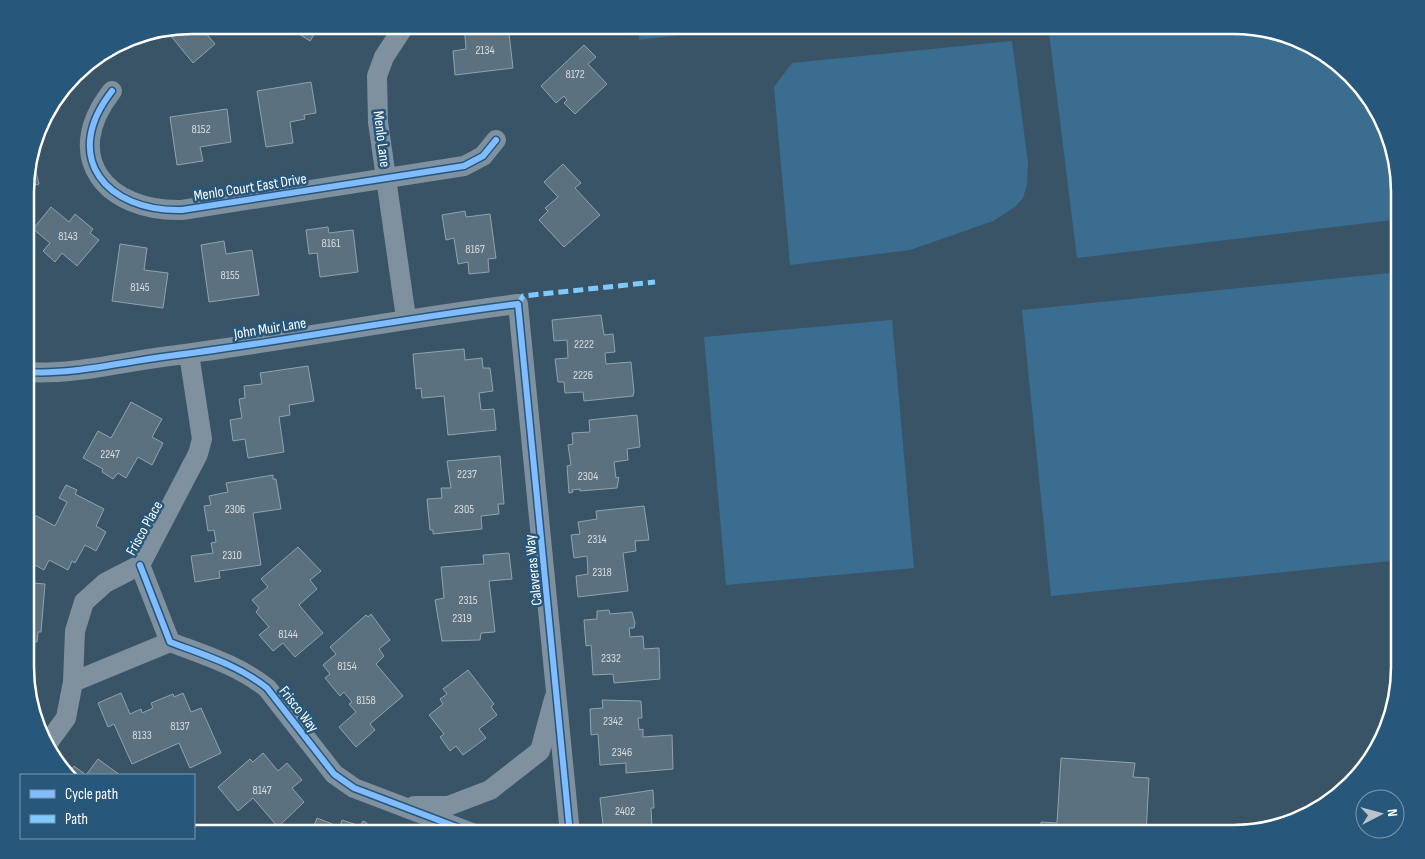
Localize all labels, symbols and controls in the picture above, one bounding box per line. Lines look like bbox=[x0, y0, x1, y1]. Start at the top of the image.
house number: 2134 bbox=[475, 43, 495, 58]
house number: 8172 bbox=[565, 67, 585, 82]
street label: Menlo Lane bbox=[369, 110, 394, 168]
house number: 8152 bbox=[191, 122, 211, 137]
street label: Menlo Court East Drive bbox=[192, 169, 308, 206]
house number: 8143 bbox=[58, 229, 78, 244]
house number: 8161 bbox=[322, 236, 341, 251]
house number: 8167 bbox=[465, 242, 485, 257]
house number: 8155 bbox=[220, 268, 240, 283]
house number: 8145 bbox=[130, 280, 150, 295]
street label: John Muir Lane bbox=[232, 313, 308, 344]
house number: 2222 bbox=[574, 337, 594, 352]
house number: 2226 bbox=[573, 368, 593, 383]
house number: 2247 bbox=[100, 447, 120, 462]
house number: 2237 bbox=[457, 467, 477, 482]
house number: 2304 bbox=[578, 469, 598, 484]
street label: Frisco Place bbox=[122, 498, 167, 559]
house number: 2306 bbox=[225, 502, 245, 517]
house number: 2305 bbox=[454, 502, 474, 517]
house number: 2314 bbox=[587, 532, 607, 547]
street label: Calaveras Way bbox=[520, 533, 547, 606]
house number: 2310 bbox=[222, 548, 242, 563]
house number: 2318 bbox=[592, 565, 612, 580]
house number: 2315 bbox=[458, 593, 478, 608]
house number: 2319 bbox=[452, 611, 472, 626]
house number: 8144 bbox=[278, 627, 298, 642]
house number: 2332 bbox=[601, 651, 621, 666]
house number: 8154 bbox=[337, 659, 357, 674]
street label: Frisco Way bbox=[275, 682, 323, 736]
house number: 8158 bbox=[356, 693, 376, 708]
house number: 2342 bbox=[603, 714, 623, 729]
house number: 8137 bbox=[170, 719, 190, 734]
house number: 8133 bbox=[132, 728, 152, 743]
house number: 2346 bbox=[612, 745, 632, 760]
legend bbox=[20, 774, 195, 839]
house number: 8147 bbox=[252, 783, 272, 798]
text: Cycle path bbox=[65, 785, 118, 804]
north arrow bbox=[1355, 789, 1405, 839]
house number: 2402 bbox=[615, 804, 635, 819]
text: N bbox=[1384, 808, 1401, 817]
text: Path bbox=[65, 810, 88, 829]

